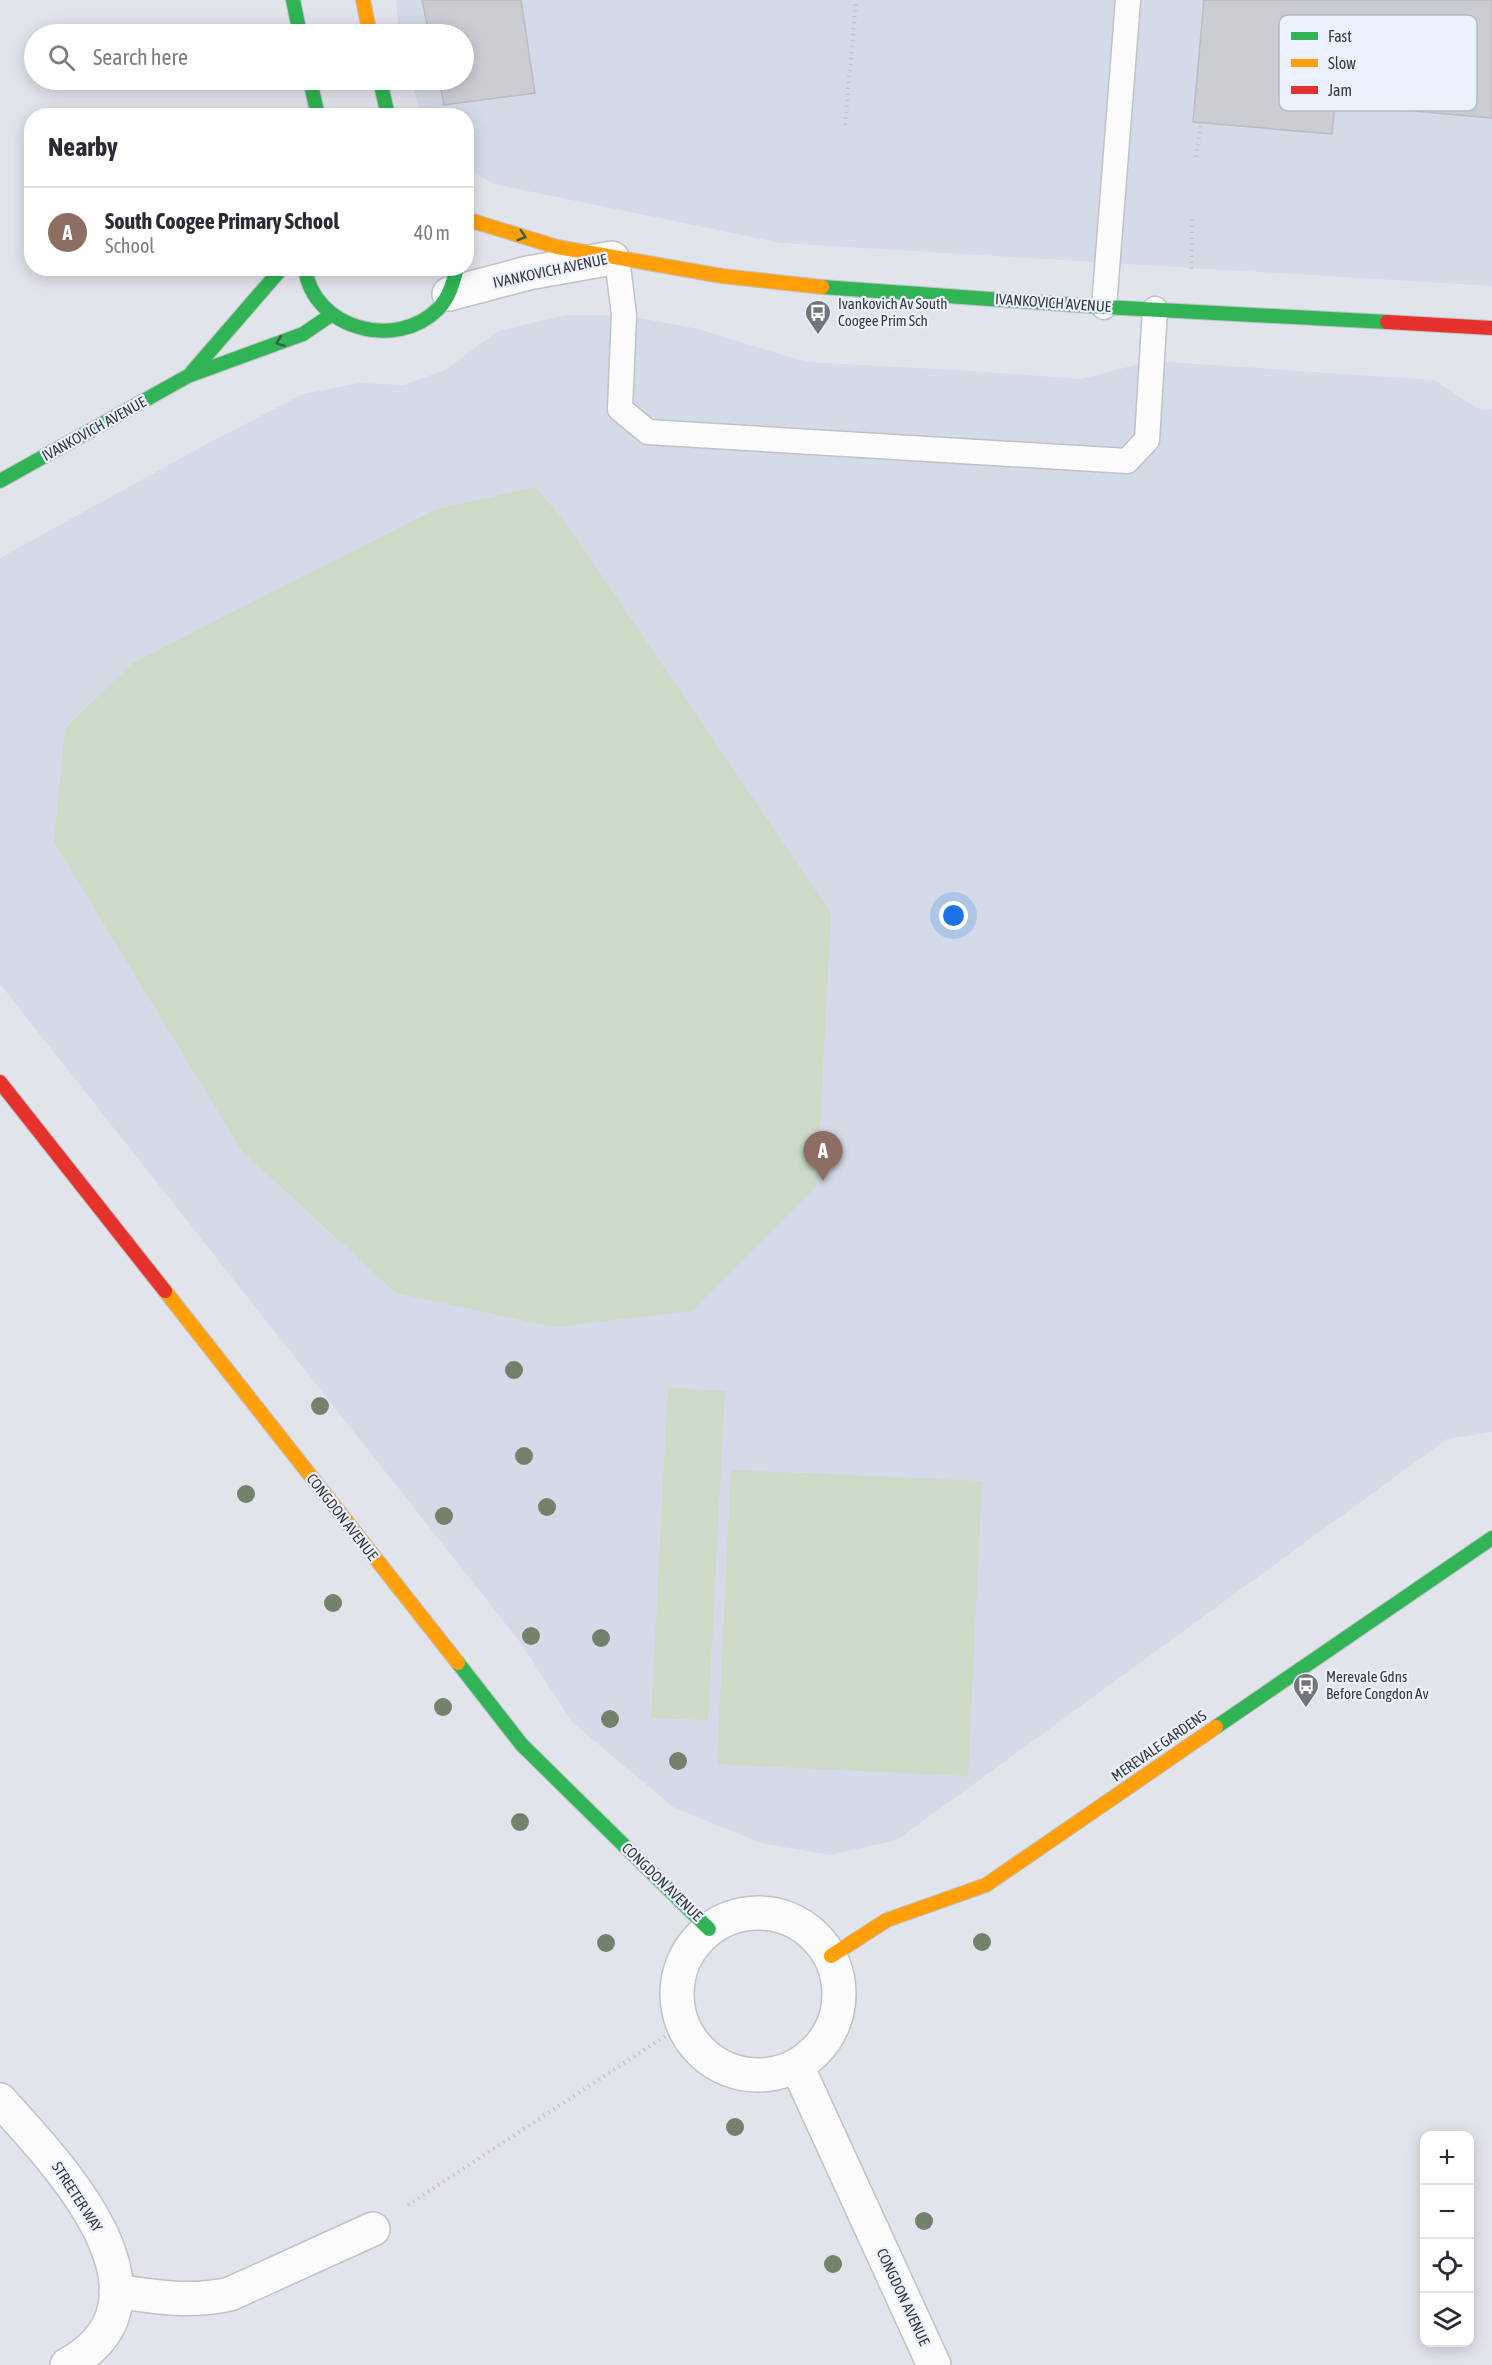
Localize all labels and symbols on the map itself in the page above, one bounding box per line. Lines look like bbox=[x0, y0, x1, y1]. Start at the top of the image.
legend bbox=[1279, 15, 1477, 111]
text: Fast bbox=[1328, 27, 1352, 45]
text: Slow bbox=[1328, 54, 1356, 72]
text: Jam bbox=[1328, 81, 1352, 99]
one-way arrow bbox=[516, 229, 527, 241]
street label: IVANKOVICH AVENUE bbox=[491, 250, 609, 291]
street label: IVANKOVICH AVENUE bbox=[994, 290, 1112, 315]
place label: Ivankovich Av South Coogee Prim Sch bbox=[838, 295, 948, 329]
bus stop icon: Ivankovich Av South Coogee Prim Sch bbox=[803, 298, 833, 336]
one-way arrow bbox=[275, 335, 286, 348]
street label: IVANKOVICH AVENUE bbox=[39, 393, 149, 464]
your location bbox=[939, 901, 968, 930]
pin: A bbox=[804, 1132, 842, 1181]
street label: CONGDON AVENUE bbox=[303, 1470, 382, 1564]
place label: Merevale Gdns Before Congdon Av bbox=[1326, 1668, 1429, 1702]
bus stop icon: Merevale Gdns Before Congdon Av bbox=[1291, 1671, 1321, 1709]
street label: MEREVALE GARDENS bbox=[1108, 1707, 1209, 1785]
street label: CONGDON AVENUE bbox=[619, 1839, 706, 1925]
street label: STREETER WAY bbox=[49, 2159, 106, 2235]
street label: CONGDON AVENUE bbox=[874, 2246, 934, 2348]

